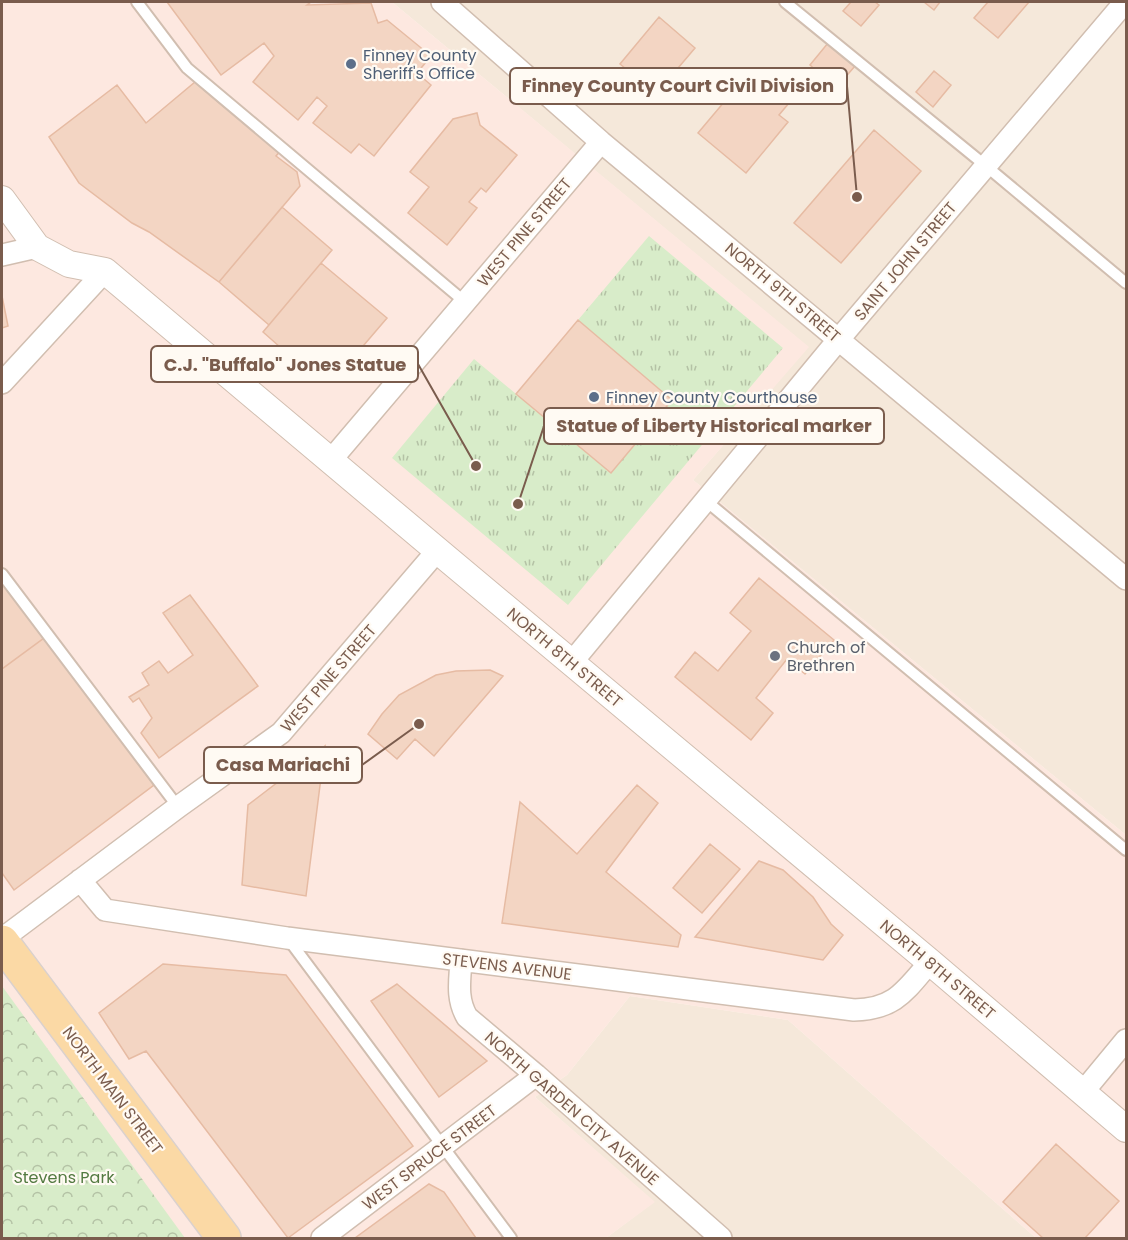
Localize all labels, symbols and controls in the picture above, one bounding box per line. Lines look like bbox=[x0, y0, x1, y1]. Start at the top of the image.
place label: Finney County Sheriff's Office bbox=[363, 44, 477, 85]
marker: Finney County Sheriff's Office bbox=[344, 57, 358, 71]
callout: Finney County Court Civil Division bbox=[510, 68, 847, 104]
text: Finney County Court Civil Division bbox=[522, 73, 834, 98]
street label: WEST PINE STREET bbox=[472, 173, 577, 292]
street label: SAINT JOHN STREET bbox=[849, 197, 962, 326]
street label: NORTH 9TH STREET bbox=[720, 237, 846, 348]
callout: C.J. "Buffalo" Jones Statue bbox=[151, 346, 418, 382]
text: C.J. "Buffalo" Jones Statue bbox=[164, 352, 406, 377]
place label: Finney County Courthouse bbox=[606, 386, 818, 409]
marker: Finney County Courthouse bbox=[587, 390, 601, 404]
callout: Statue of Liberty Historical marker bbox=[544, 408, 884, 444]
text: Statue of Liberty Historical marker bbox=[556, 413, 872, 438]
street label: NORTH 8TH STREET bbox=[502, 602, 628, 713]
street label: WEST PINE STREET bbox=[275, 619, 382, 737]
place label: Church of Brethren bbox=[787, 636, 866, 677]
marker: Church of Brethren bbox=[768, 649, 782, 663]
callout: Casa Mariachi bbox=[204, 747, 362, 783]
text: Casa Mariachi bbox=[216, 752, 350, 777]
street label: NORTH 8TH STREET bbox=[875, 914, 1001, 1025]
street label: STEVENS AVENUE bbox=[441, 947, 573, 986]
street label: NORTH MAIN STREET bbox=[57, 1022, 168, 1159]
street label: NORTH GARDEN CITY AVENUE bbox=[480, 1026, 664, 1191]
street label: WEST SPRUCE STREET bbox=[357, 1099, 502, 1216]
park label: Stevens Park bbox=[13, 1166, 115, 1189]

